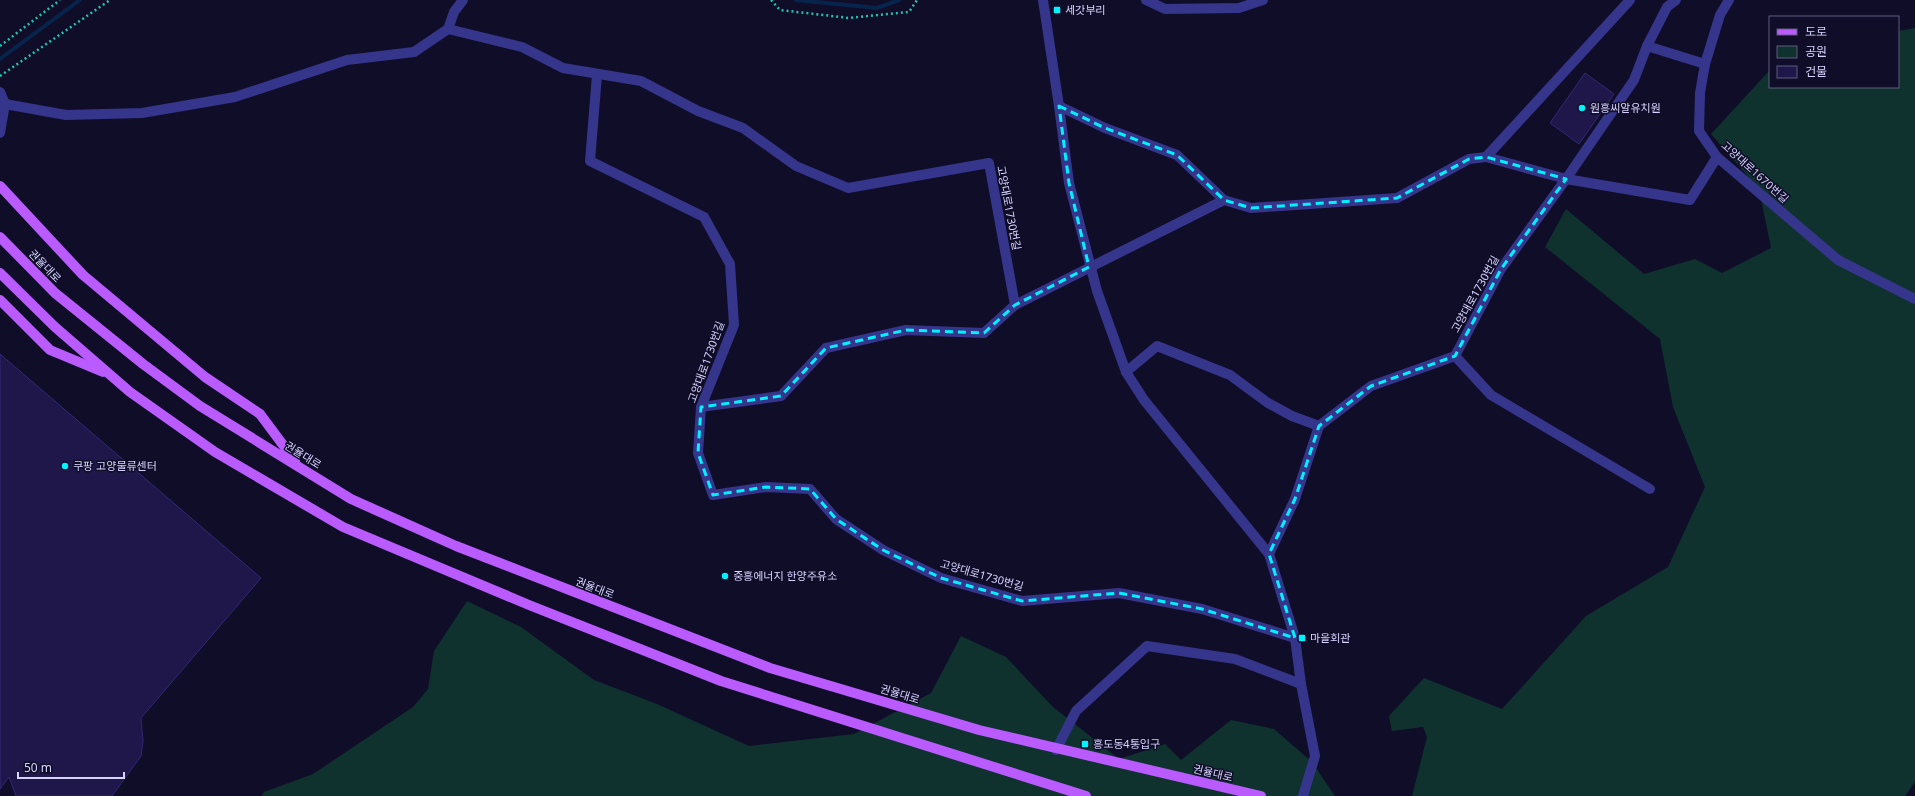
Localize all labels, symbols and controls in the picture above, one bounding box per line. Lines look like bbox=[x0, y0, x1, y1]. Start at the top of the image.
place label: 세갓부리 bbox=[1065, 2, 1105, 17]
marker: 세갓부리 bbox=[1052, 5, 1062, 15]
legend bbox=[1769, 16, 1899, 88]
text: 도로 bbox=[1805, 23, 1827, 40]
text: 공원 bbox=[1805, 43, 1827, 60]
text: 건물 bbox=[1805, 63, 1827, 80]
place label: 원흥씨알유치원 bbox=[1590, 100, 1661, 115]
marker: 원흥씨알유치원 bbox=[1577, 103, 1587, 113]
street label: 고양대로1670번길 bbox=[1718, 137, 1792, 206]
street label: 고양대로1730번길 bbox=[994, 164, 1025, 251]
street label: 권율대로 bbox=[26, 246, 65, 285]
street label: 고양대로1730번길 bbox=[1447, 253, 1502, 335]
street label: 고양대로1730번길 bbox=[684, 319, 727, 405]
street label: 권율대로 bbox=[282, 437, 324, 472]
place label: 쿠팡 고양물류센터 bbox=[73, 458, 157, 473]
marker: 쿠팡 고양물류센터 bbox=[60, 461, 70, 471]
street label: 고양대로1730번길 bbox=[939, 555, 1025, 594]
place label: 중흥에너지 한양주유소 bbox=[733, 568, 837, 583]
marker: 중흥에너지 한양주유소 bbox=[720, 571, 730, 581]
street label: 권율대로 bbox=[574, 573, 617, 602]
place label: 마을회관 bbox=[1310, 630, 1350, 645]
marker: 마을회관 bbox=[1297, 633, 1307, 643]
street label: 권율대로 bbox=[879, 680, 922, 707]
place label: 흥도동4통입구 bbox=[1093, 736, 1160, 751]
marker: 흥도동4통입구 bbox=[1080, 739, 1090, 749]
scale bar bbox=[18, 754, 124, 780]
text: 50 m bbox=[24, 759, 52, 776]
street label: 권율대로 bbox=[1192, 761, 1235, 784]

